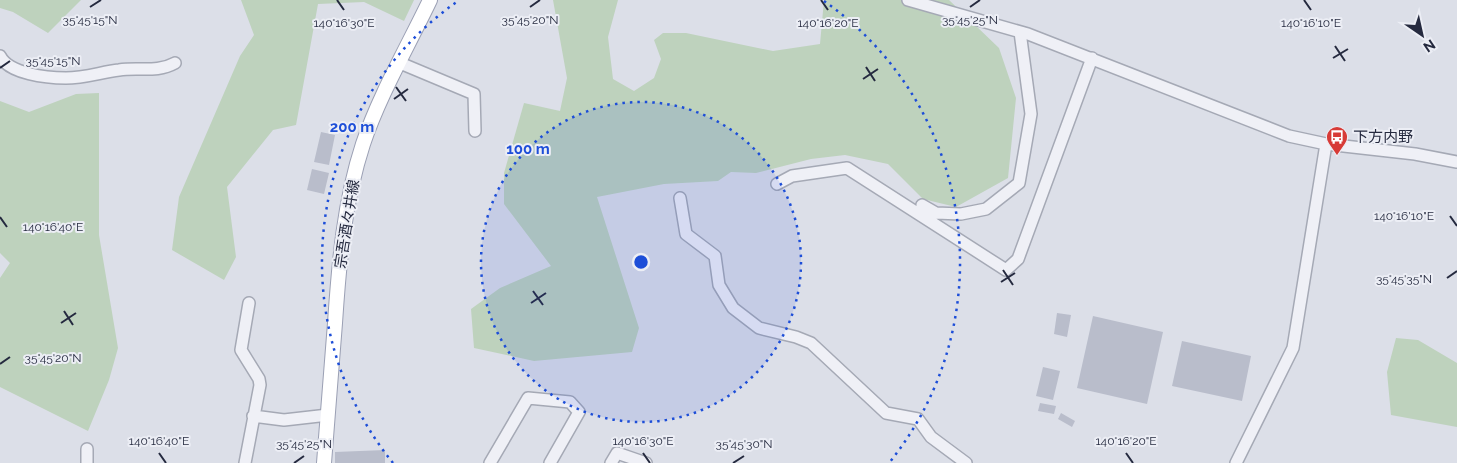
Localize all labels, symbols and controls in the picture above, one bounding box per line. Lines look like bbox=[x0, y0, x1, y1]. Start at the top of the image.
north arrow bbox=[1397, 10, 1447, 60]
text: 35°45'15"N bbox=[63, 13, 117, 27]
text: 35°45'20"N bbox=[502, 13, 558, 27]
text: 35°45'25"N bbox=[942, 13, 998, 27]
text: 140°16'30"E bbox=[313, 16, 375, 30]
text: 140°16'20"E bbox=[797, 16, 859, 30]
text: 140°16'10"E bbox=[1281, 16, 1341, 30]
text: N bbox=[1420, 36, 1438, 55]
text: 35°45'15"N bbox=[26, 54, 80, 68]
text: 200 m bbox=[330, 118, 374, 136]
bus stop icon: 下方内野 bbox=[1325, 125, 1349, 156]
place label: 下方内野 bbox=[1353, 128, 1413, 146]
text: 100 m bbox=[506, 140, 550, 158]
street label: 宗吾酒々井線 bbox=[331, 178, 363, 270]
text: 140°16'10"E bbox=[1374, 209, 1434, 223]
text: 140°16'40"E bbox=[23, 220, 83, 234]
centre of rings bbox=[632, 253, 650, 271]
text: 35°45'35"N bbox=[1376, 272, 1432, 286]
text: 35°45'20"N bbox=[25, 351, 81, 365]
text: 140°16'40"E bbox=[129, 434, 189, 448]
text: 140°16'30"E bbox=[612, 434, 674, 448]
text: 140°16'20"E bbox=[1095, 434, 1157, 448]
text: 35°45'25"N bbox=[276, 437, 332, 451]
text: 35°45'30"N bbox=[716, 437, 772, 451]

